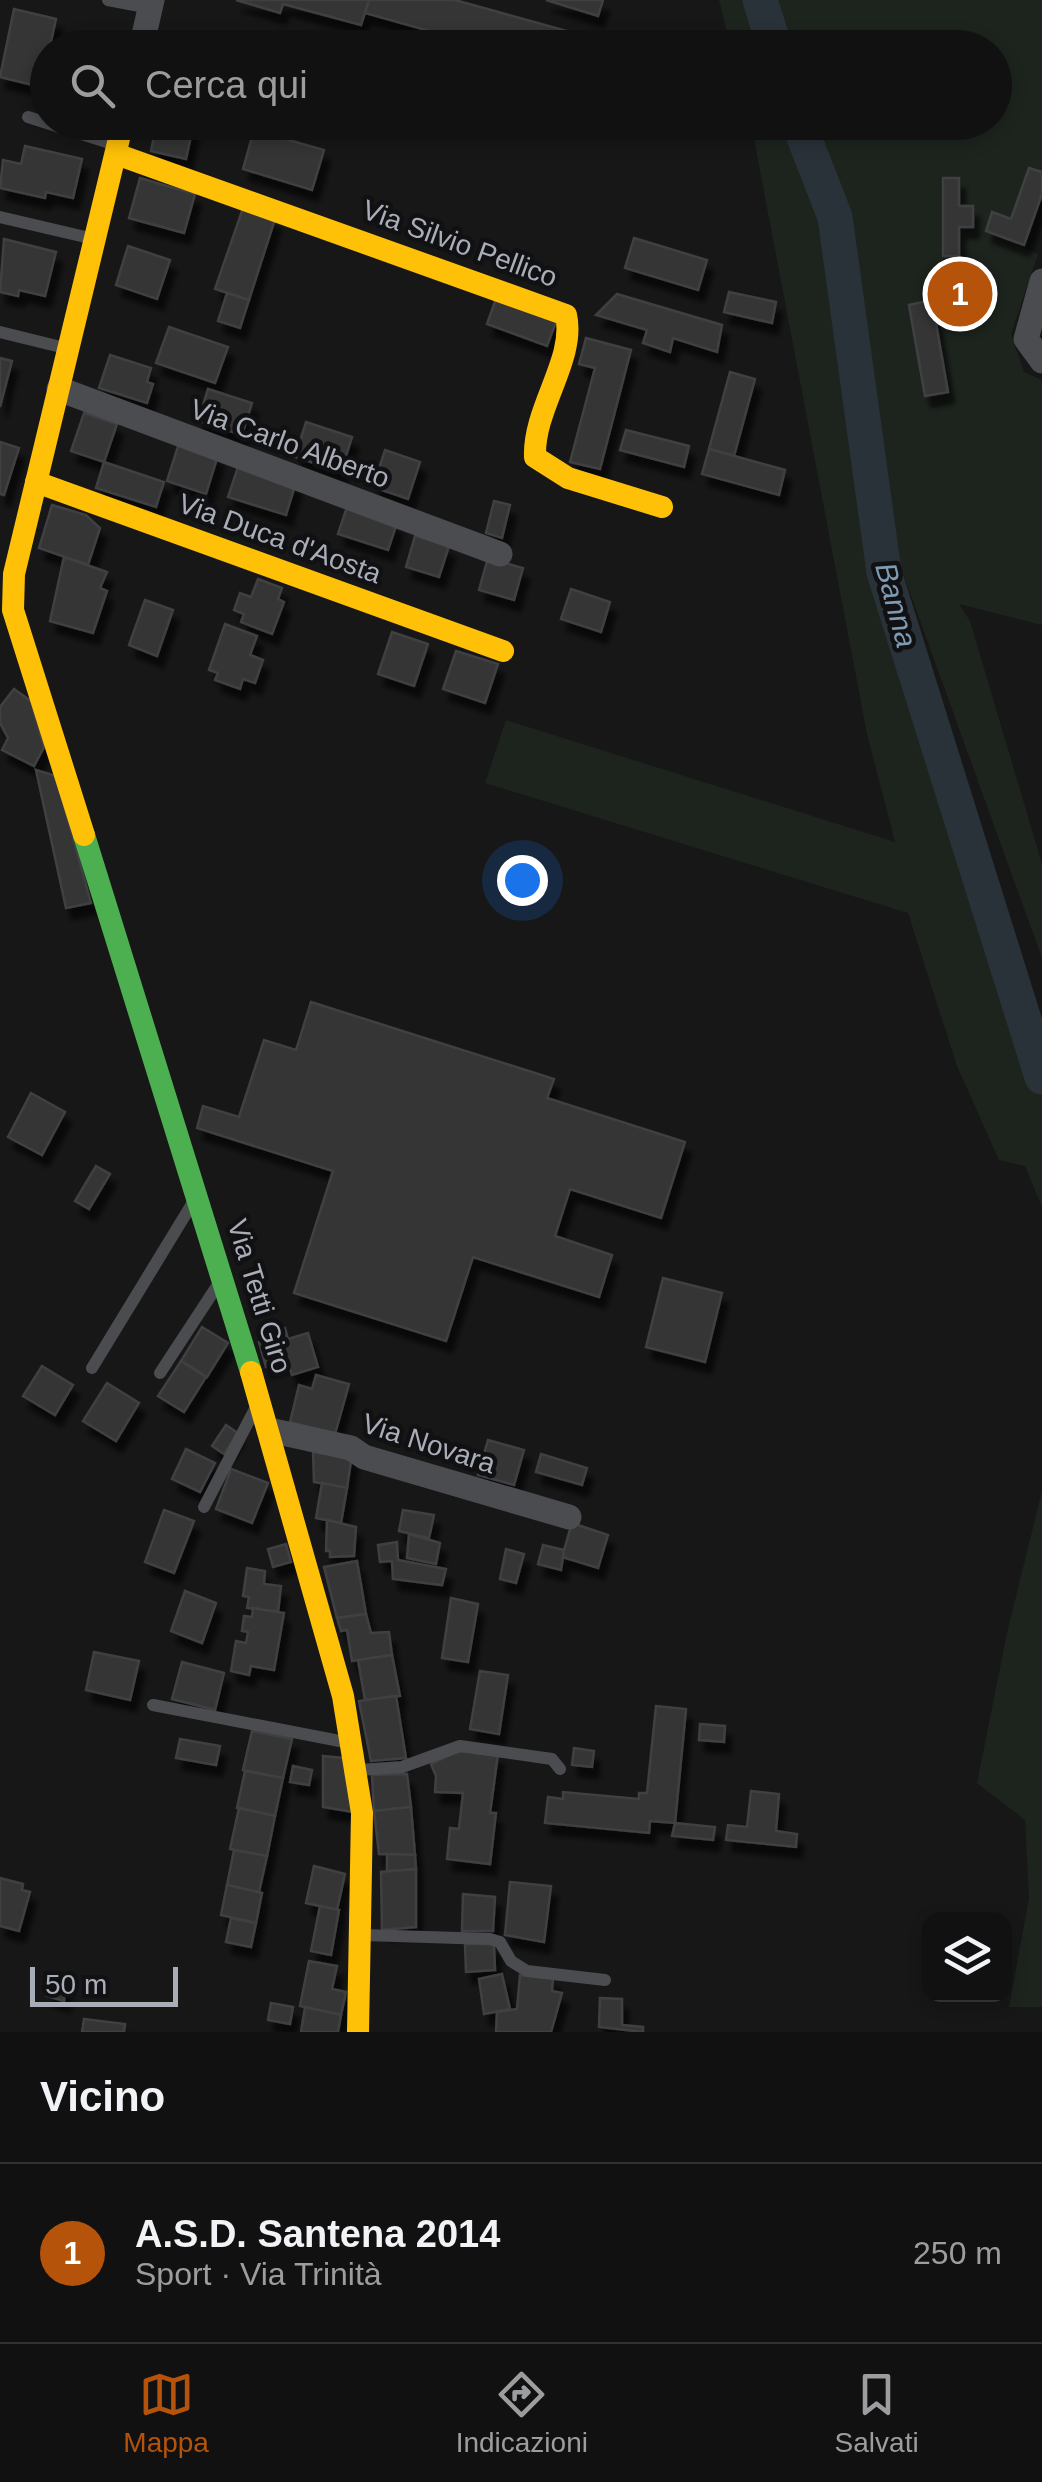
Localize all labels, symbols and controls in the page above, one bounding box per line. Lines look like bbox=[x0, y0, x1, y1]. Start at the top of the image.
search box bbox=[30, 30, 1012, 140]
icon: search bbox=[65, 58, 120, 113]
text: Cerca qui bbox=[145, 64, 308, 106]
street label: Via Silvio Pellico bbox=[358, 194, 561, 293]
pin: 1 bbox=[928, 256, 992, 332]
street label: Via Carlo Alberto bbox=[186, 393, 394, 494]
street label: Via Duca d'Aosta bbox=[174, 487, 386, 590]
water label: Banna bbox=[869, 559, 924, 651]
your location bbox=[497, 855, 548, 906]
street label: Via Tetti Giro bbox=[221, 1215, 298, 1377]
street label: Via Novara bbox=[358, 1407, 500, 1480]
map controls bbox=[922, 1912, 1012, 2002]
button: layers bbox=[922, 1912, 1012, 2002]
scale bar bbox=[30, 1962, 178, 2006]
text: 50 m bbox=[45, 1969, 107, 2000]
text: Vicino bbox=[40, 2073, 165, 2120]
text: A.S.D. Santena 2014 bbox=[135, 2213, 500, 2255]
text: 1 bbox=[64, 2235, 81, 2271]
text: 250 m bbox=[913, 2235, 1002, 2271]
text: Sport · Via Trinità bbox=[135, 2256, 382, 2292]
tab: Mappa bbox=[123, 2367, 209, 2459]
tab: Indicazioni bbox=[456, 2367, 588, 2459]
tab: Salvati bbox=[835, 2367, 919, 2459]

